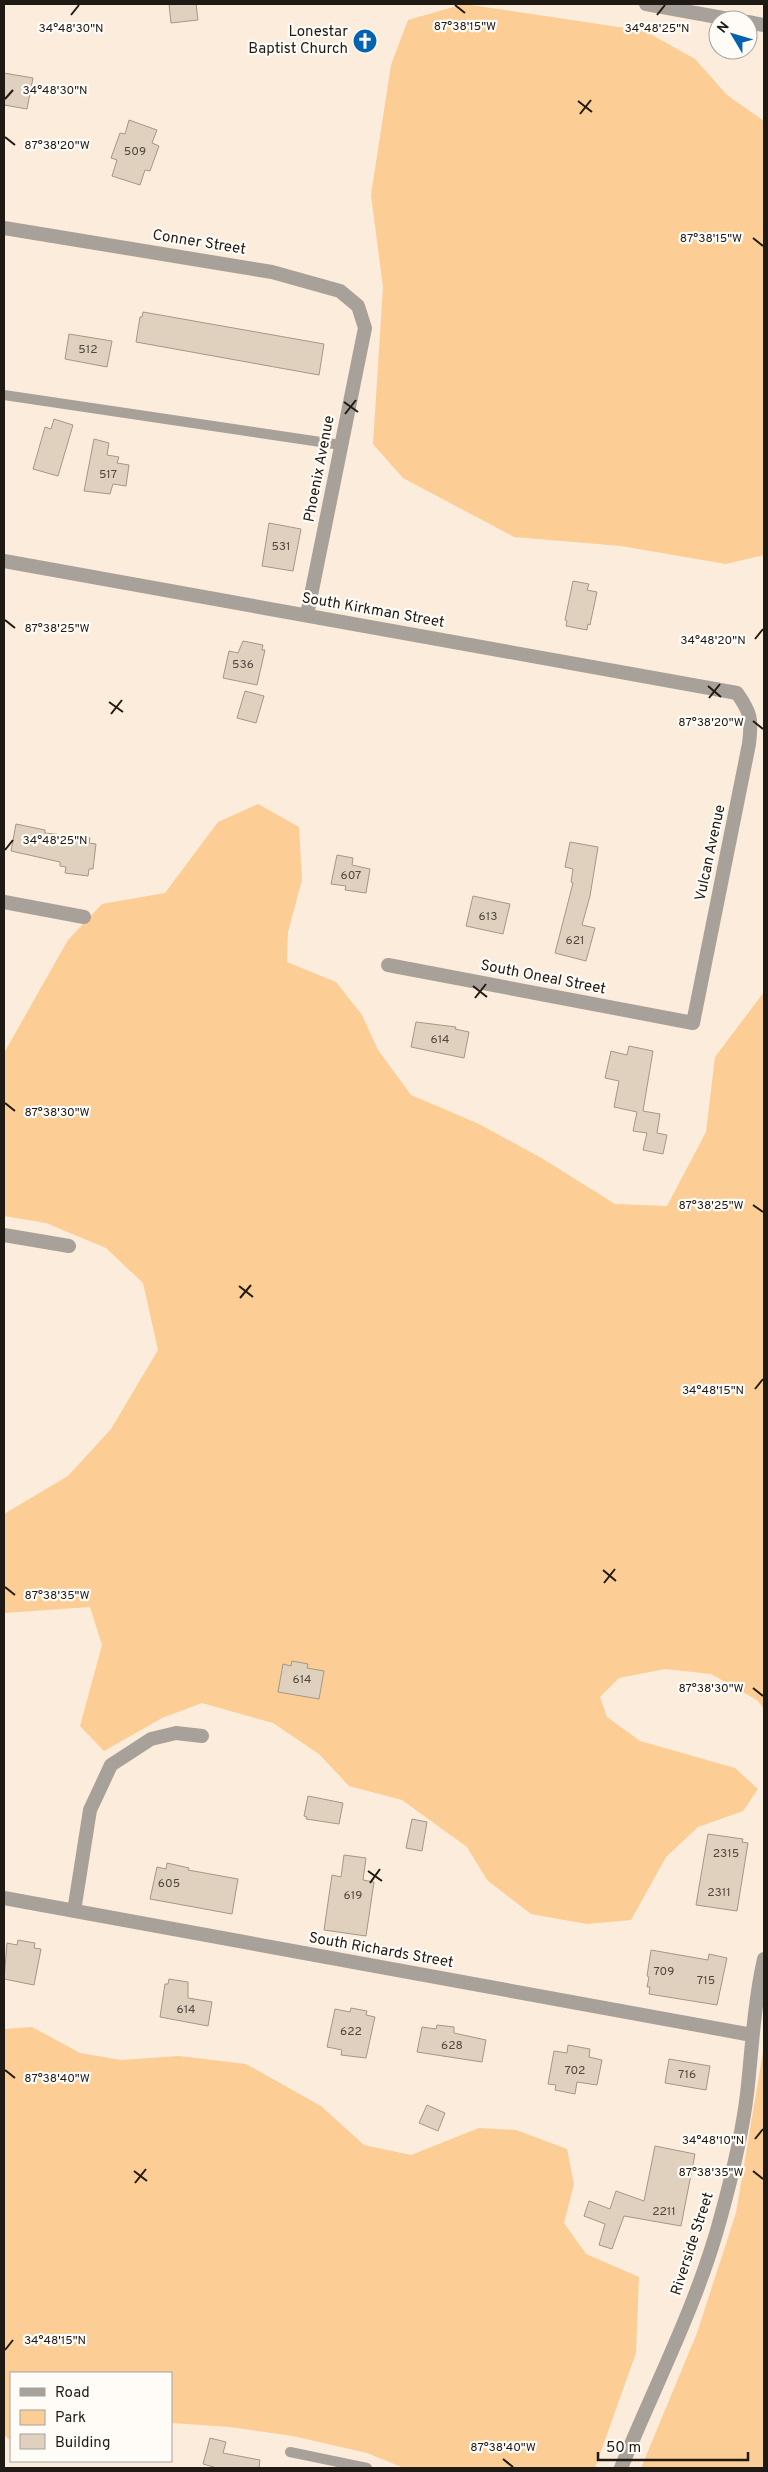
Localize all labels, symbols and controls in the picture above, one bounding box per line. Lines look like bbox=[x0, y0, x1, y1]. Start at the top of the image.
north arrow bbox=[708, 10, 758, 60]
text: 87°38'15"W bbox=[434, 19, 496, 35]
text: N bbox=[714, 19, 734, 37]
text: 34°48'30"N bbox=[38, 21, 104, 37]
text: 34°48'25"N bbox=[624, 21, 690, 37]
place label: Lonestar Baptist Church bbox=[248, 23, 348, 59]
church icon: Lonestar Baptist Church bbox=[352, 28, 378, 54]
text: 34°48'30"N bbox=[22, 83, 88, 99]
text: 87°38'20"W bbox=[24, 138, 90, 154]
house number: 509 bbox=[124, 144, 146, 160]
street label: Conner Street bbox=[151, 226, 247, 260]
text: 87°38'15"W bbox=[680, 231, 742, 247]
house number: 512 bbox=[78, 342, 98, 358]
street label: Phoenix Avenue bbox=[300, 414, 340, 524]
house number: 517 bbox=[99, 467, 117, 483]
house number: 531 bbox=[271, 539, 291, 555]
street label: South Kirkman Street bbox=[300, 589, 446, 633]
text: 87°38'25"W bbox=[24, 621, 90, 637]
text: 34°48'20"N bbox=[680, 633, 746, 649]
house number: 536 bbox=[232, 657, 254, 673]
text: 87°38'20"W bbox=[678, 715, 744, 731]
street label: Vulcan Avenue bbox=[692, 803, 730, 903]
text: 34°48'25"N bbox=[22, 833, 88, 849]
house number: 607 bbox=[341, 868, 361, 884]
house number: 613 bbox=[479, 909, 497, 925]
house number: 621 bbox=[566, 933, 584, 949]
street label: South Oneal Street bbox=[479, 957, 607, 999]
house number: 614 bbox=[431, 1032, 449, 1048]
text: 87°38'30"W bbox=[24, 1105, 90, 1121]
text: 87°38'25"W bbox=[678, 1198, 744, 1214]
text: 34°48'15"N bbox=[682, 1383, 744, 1399]
text: 87°38'35"W bbox=[24, 1588, 90, 1604]
house number: 614 bbox=[293, 1672, 311, 1688]
text: 87°38'30"W bbox=[678, 1681, 744, 1697]
house number: 2315 bbox=[713, 1846, 739, 1862]
house number: 605 bbox=[158, 1876, 180, 1892]
house number: 2311 bbox=[707, 1885, 731, 1901]
house number: 619 bbox=[344, 1888, 362, 1904]
street label: South Richards Street bbox=[307, 1929, 455, 1973]
house number: 709 bbox=[654, 1964, 674, 1980]
house number: 715 bbox=[697, 1973, 715, 1989]
house number: 614 bbox=[177, 2002, 195, 2018]
house number: 622 bbox=[340, 2024, 362, 2040]
house number: 628 bbox=[441, 2038, 463, 2054]
house number: 702 bbox=[565, 2063, 585, 2079]
house number: 716 bbox=[678, 2067, 696, 2083]
text: 87°38'40"W bbox=[24, 2071, 90, 2087]
text: 34°48'10"N bbox=[682, 2133, 744, 2149]
text: 87°38'35"W bbox=[678, 2165, 744, 2181]
street label: Riverside Street bbox=[667, 2190, 719, 2298]
house number: 2211 bbox=[652, 2204, 676, 2220]
text: 34°48'15"N bbox=[24, 2333, 86, 2349]
legend bbox=[10, 2372, 172, 2462]
text: Road bbox=[55, 2384, 90, 2403]
text: Park bbox=[55, 2409, 86, 2428]
scale bar bbox=[598, 2430, 748, 2462]
text: Building bbox=[55, 2434, 110, 2453]
text: 50 m bbox=[606, 2439, 641, 2458]
text: 87°38'40"W bbox=[470, 2440, 536, 2456]

